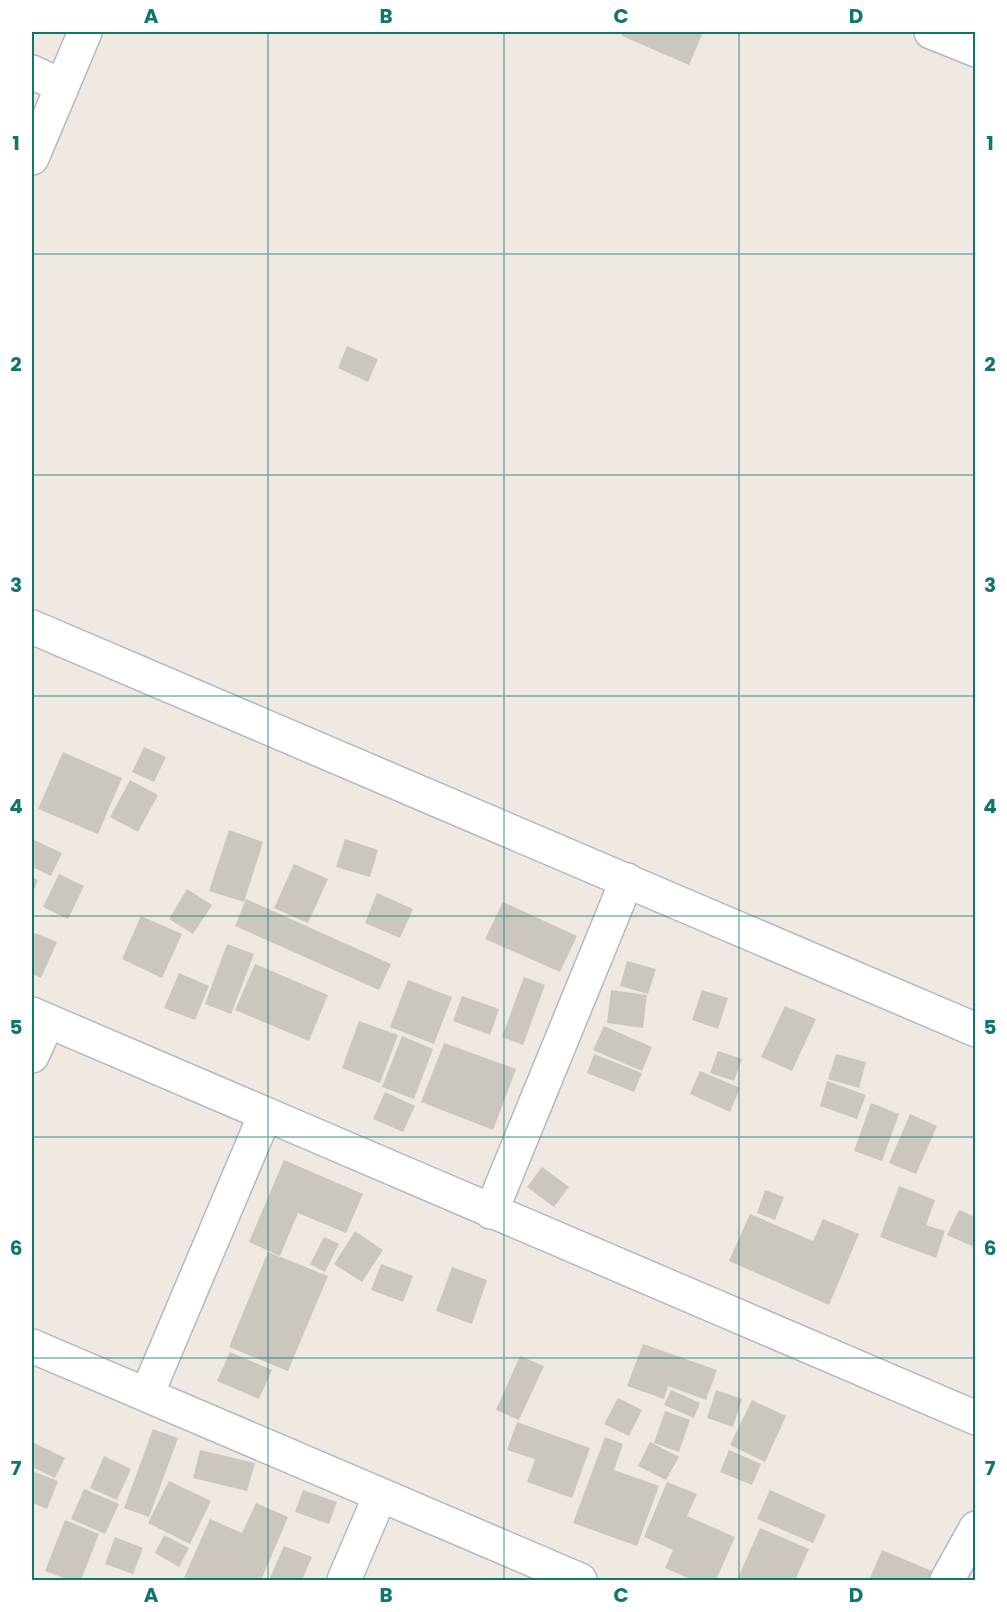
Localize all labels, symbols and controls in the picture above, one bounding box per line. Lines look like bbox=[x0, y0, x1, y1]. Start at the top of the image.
text: A bbox=[144, 2, 159, 30]
text: B bbox=[379, 2, 393, 30]
text: C bbox=[613, 2, 629, 30]
text: D bbox=[849, 2, 863, 30]
text: 1 bbox=[12, 129, 20, 157]
text: 1 bbox=[986, 129, 994, 157]
text: 2 bbox=[10, 350, 22, 378]
text: 2 bbox=[984, 350, 996, 378]
text: 3 bbox=[10, 571, 22, 599]
text: 3 bbox=[984, 571, 996, 599]
text: 4 bbox=[9, 792, 23, 820]
text: 4 bbox=[983, 792, 997, 820]
text: 5 bbox=[10, 1013, 23, 1041]
text: 5 bbox=[984, 1013, 997, 1041]
text: 6 bbox=[10, 1234, 22, 1262]
text: 6 bbox=[984, 1234, 996, 1262]
text: 7 bbox=[11, 1454, 22, 1482]
text: 7 bbox=[985, 1454, 996, 1482]
text: A bbox=[144, 1581, 159, 1609]
text: B bbox=[379, 1581, 393, 1609]
text: C bbox=[613, 1581, 629, 1609]
text: D bbox=[849, 1581, 863, 1609]

